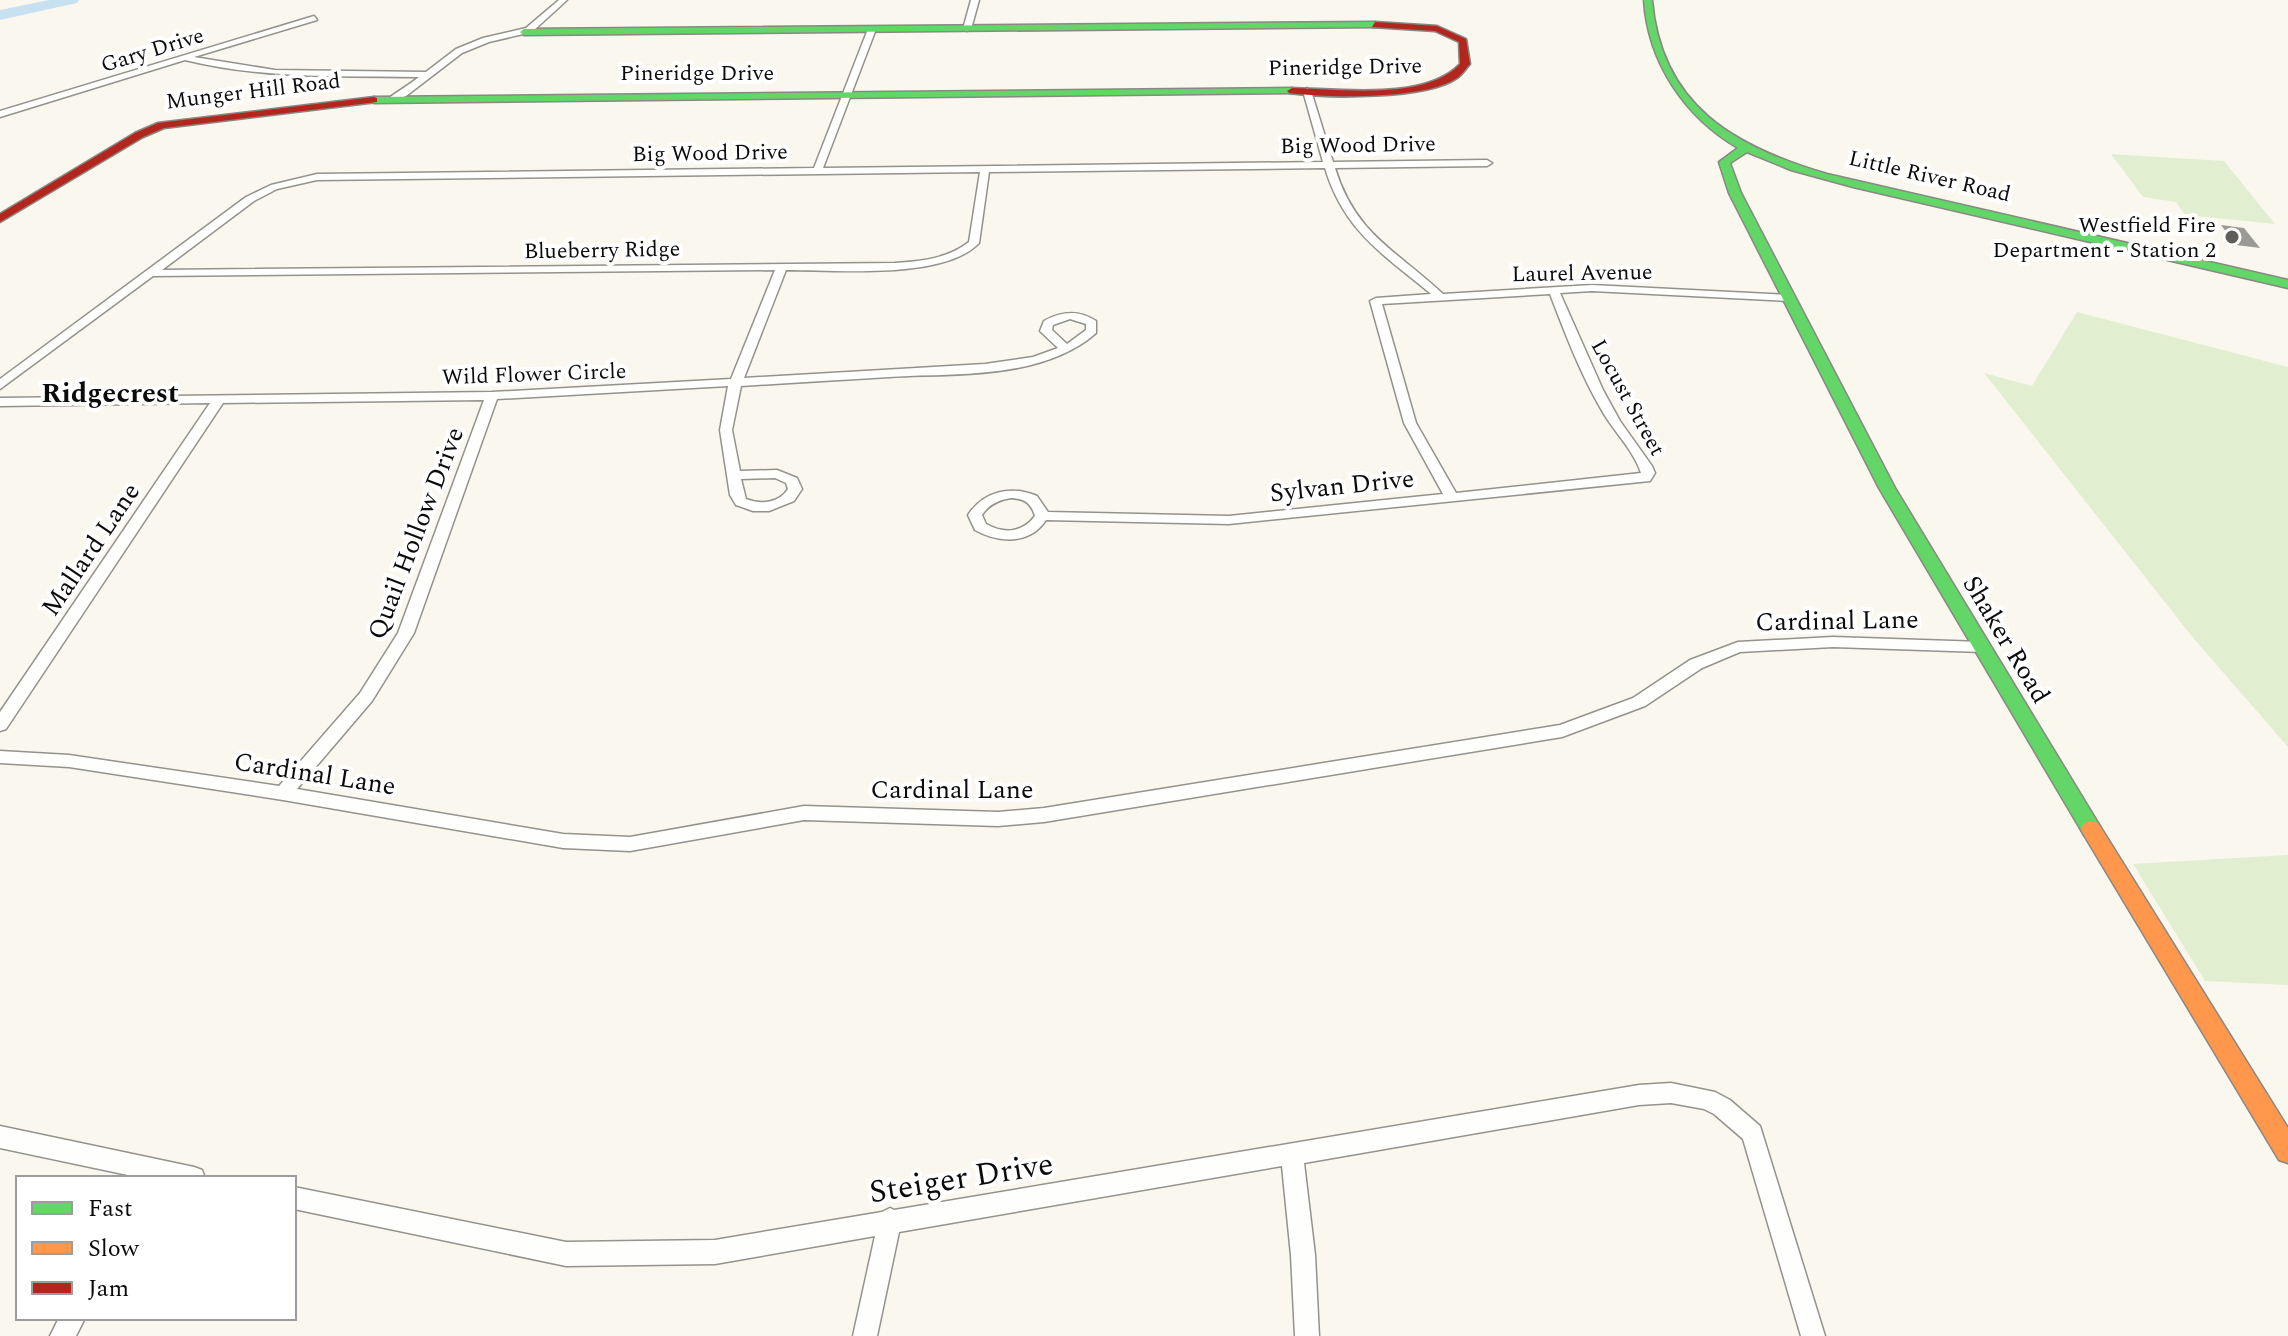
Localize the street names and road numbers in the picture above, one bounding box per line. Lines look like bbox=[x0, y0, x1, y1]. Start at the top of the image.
street label: Gary Drive bbox=[97, 19, 208, 82]
street label: Pineridge Drive bbox=[1268, 50, 1422, 85]
street label: Pineridge Drive bbox=[620, 57, 774, 90]
street label: Munger Hill Road bbox=[164, 64, 342, 119]
street label: Big Wood Drive bbox=[1280, 128, 1436, 163]
street label: Big Wood Drive bbox=[632, 136, 788, 171]
street label: Little River Road bbox=[1845, 142, 2014, 211]
street label: Blueberry Ridge bbox=[524, 233, 681, 268]
street label: Laurel Avenue bbox=[1511, 256, 1653, 291]
street label: Locust Street bbox=[1582, 333, 1674, 462]
street label: Wild Flower Circle bbox=[441, 355, 627, 394]
street label: Quail Hollow Drive bbox=[357, 421, 475, 645]
street label: Sylvan Drive bbox=[1268, 459, 1416, 513]
street label: Mallard Lane bbox=[31, 475, 150, 624]
street label: Shaker Road bbox=[1952, 568, 2060, 711]
street label: Cardinal Lane bbox=[1755, 600, 1919, 642]
street label: Cardinal Lane bbox=[231, 741, 399, 807]
street label: Cardinal Lane bbox=[870, 770, 1034, 810]
street label: Steiger Drive bbox=[866, 1140, 1057, 1217]

